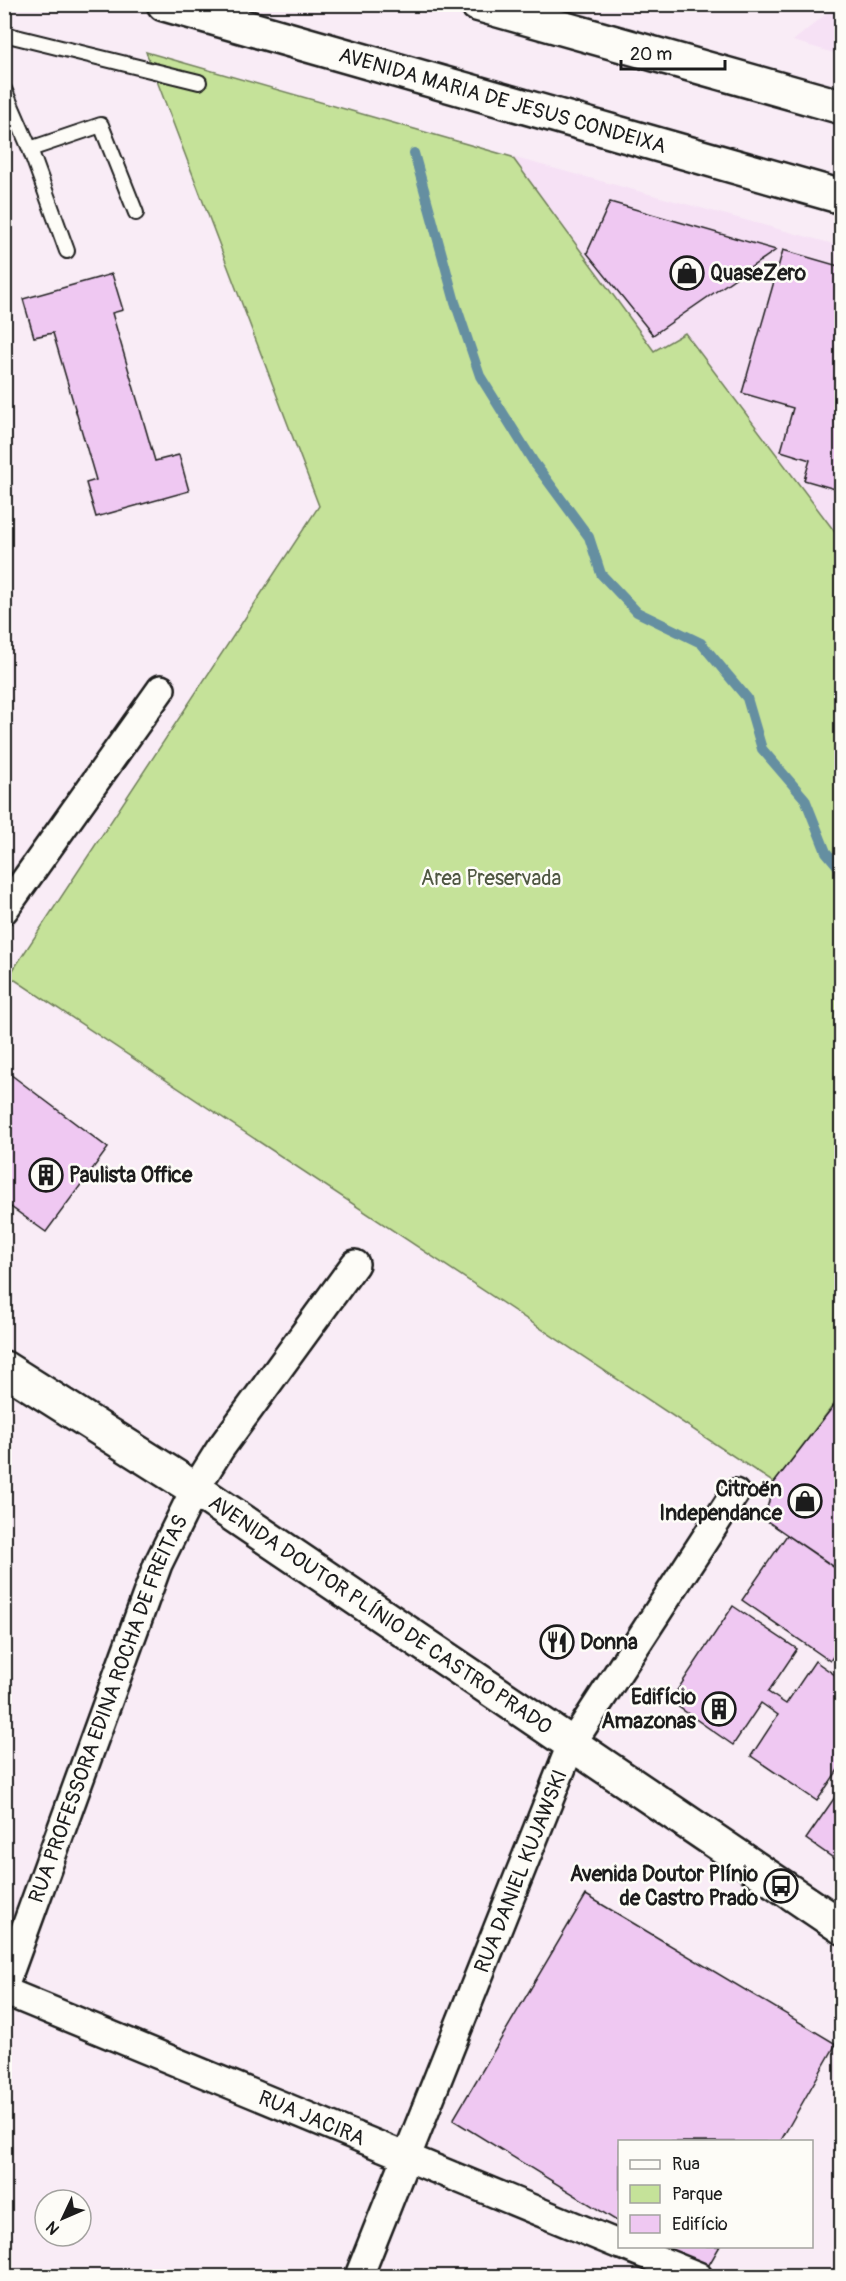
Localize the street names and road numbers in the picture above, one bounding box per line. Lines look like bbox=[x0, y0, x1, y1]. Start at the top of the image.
street label: AVENIDA MARIA DE JESUS CONDEIXA bbox=[336, 41, 669, 160]
street label: AVENIDA DOUTOR PLÍNIO DE CASTRO PRADO bbox=[203, 1489, 557, 1741]
street label: RUA PROFESSORA EDINA ROCHA DE FREITAS bbox=[23, 1510, 194, 1907]
street label: RUA DANIEL KUJAWSKI bbox=[468, 1766, 574, 1977]
street label: RUA JACIRA bbox=[254, 2084, 369, 2152]

